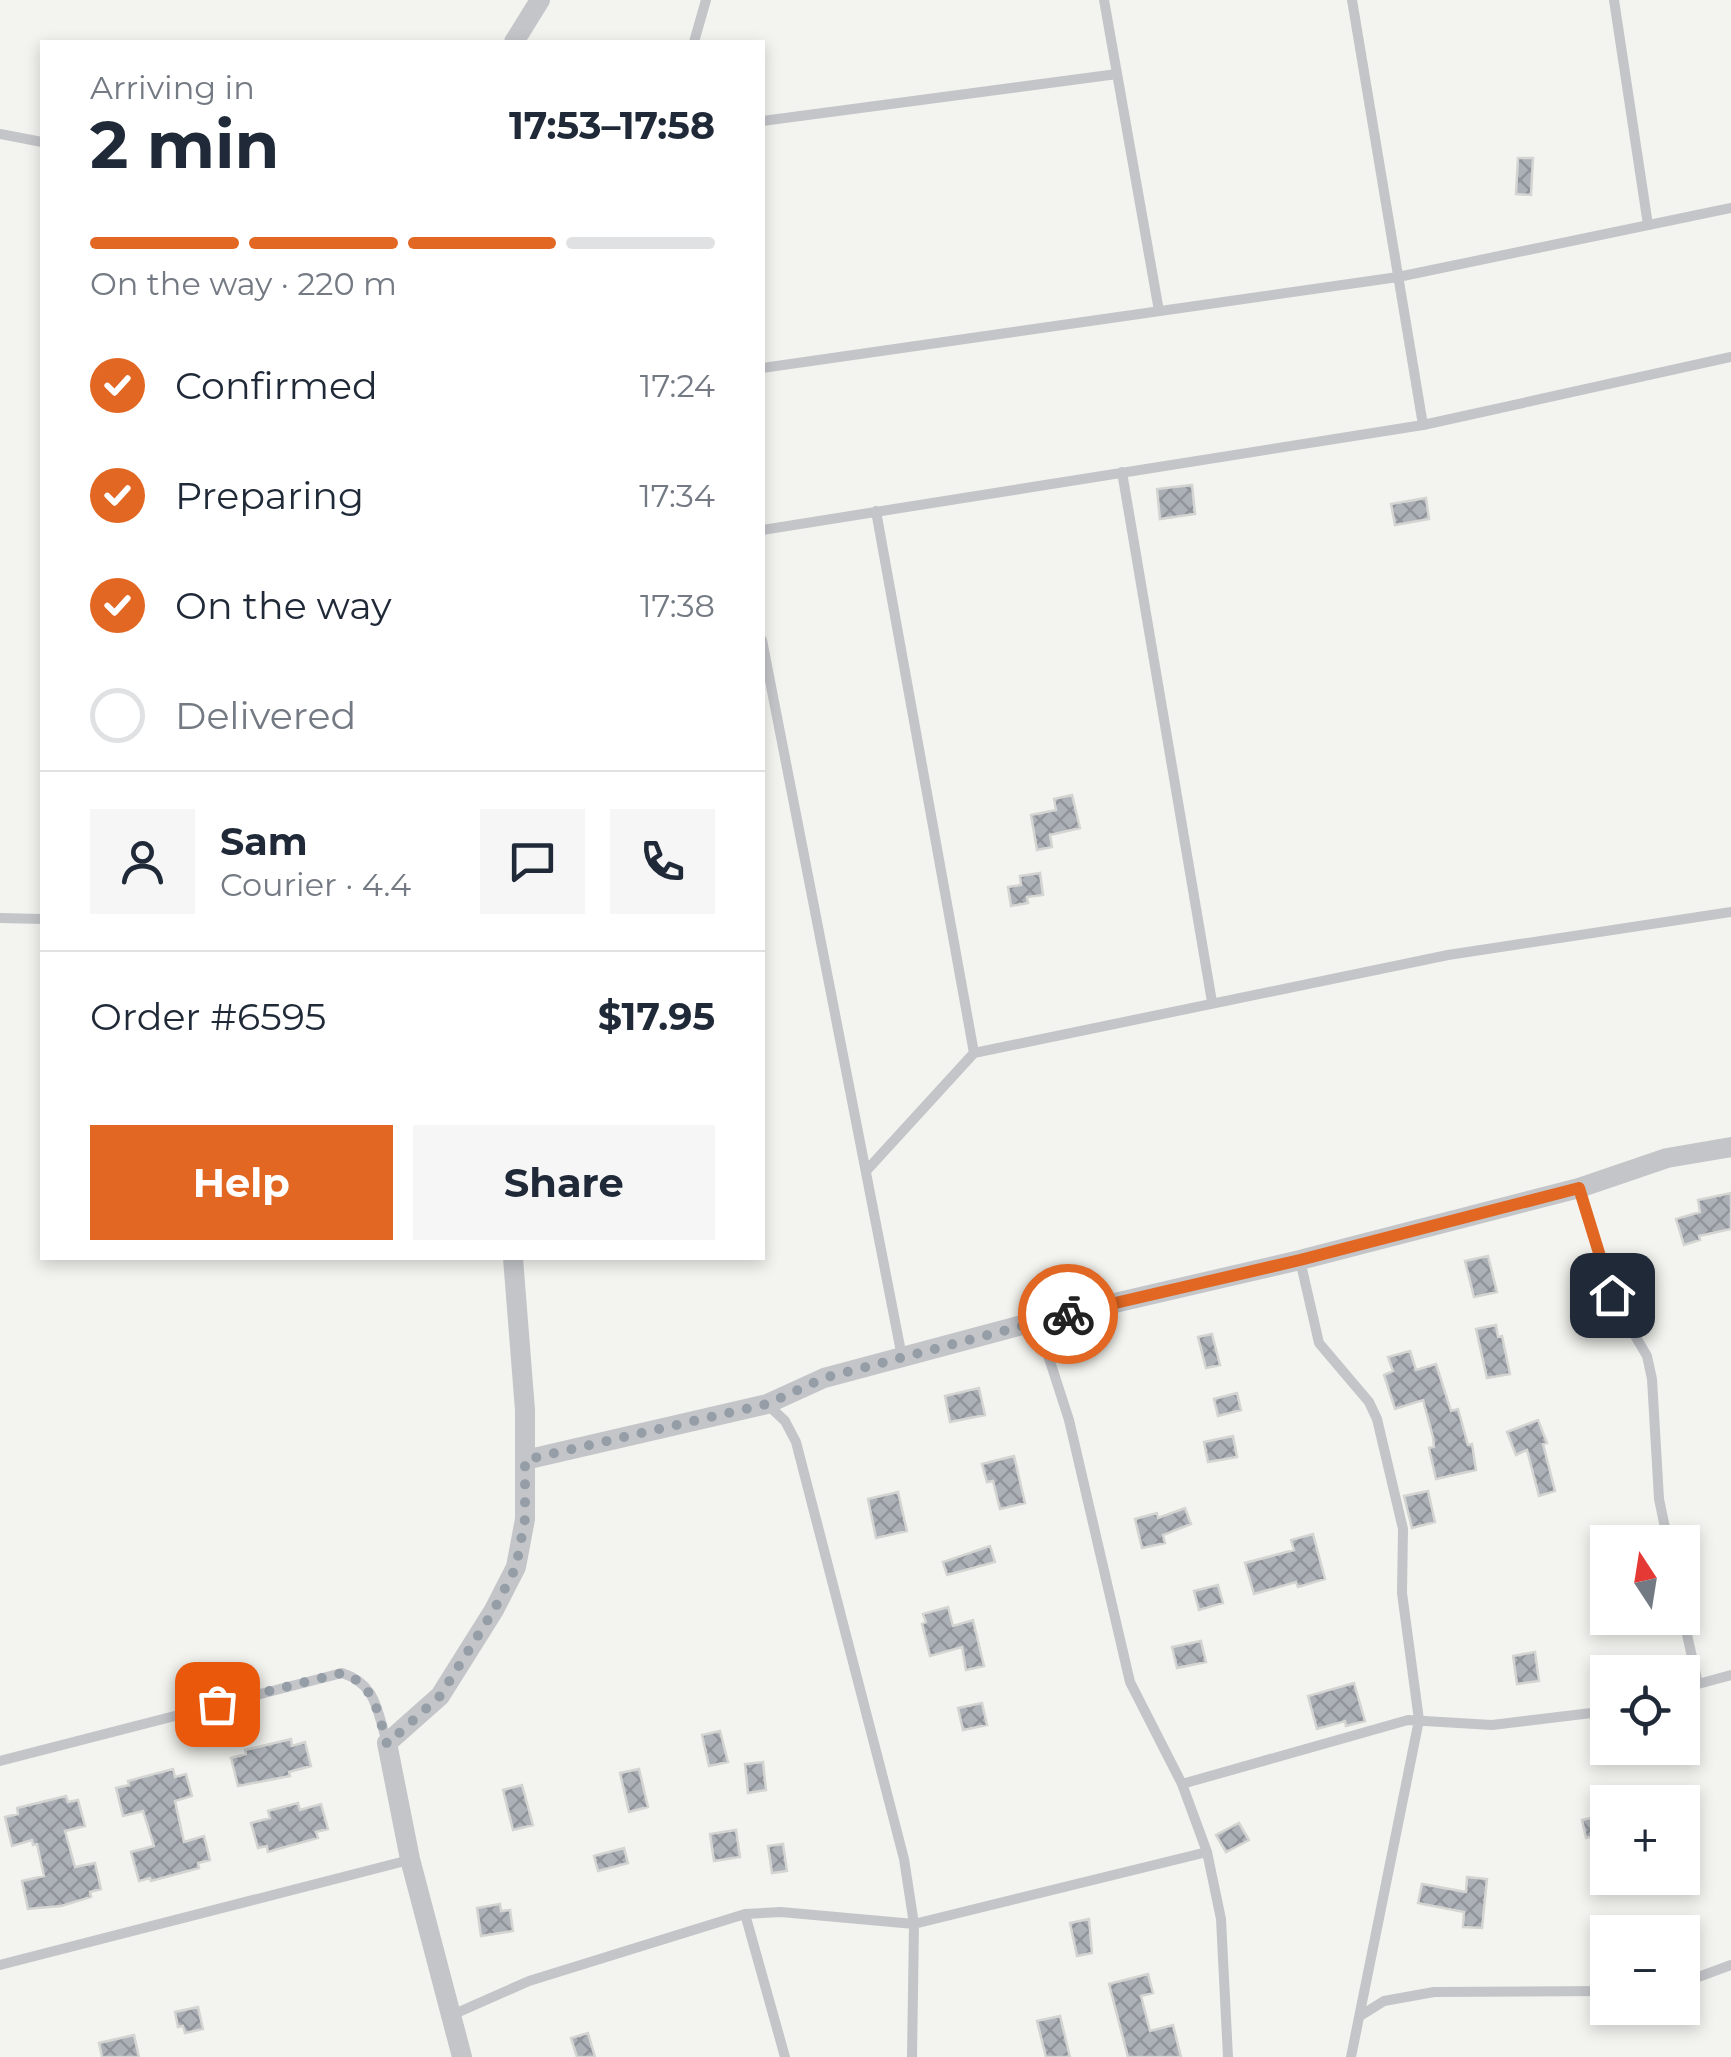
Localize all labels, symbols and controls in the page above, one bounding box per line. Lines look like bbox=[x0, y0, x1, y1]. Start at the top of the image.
text: Arriving in bbox=[90, 68, 255, 107]
text: 17:53–17:58 bbox=[509, 102, 715, 149]
text: 2 min bbox=[90, 105, 279, 184]
text: On the way · 220 m bbox=[90, 264, 397, 303]
icon: check bbox=[90, 358, 145, 413]
text: Confirmed bbox=[175, 362, 378, 409]
text: 17:24 bbox=[640, 366, 715, 405]
icon: check bbox=[90, 468, 145, 523]
text: Preparing bbox=[175, 472, 364, 519]
text: 17:34 bbox=[639, 476, 715, 515]
icon: check bbox=[90, 578, 145, 633]
text: On the way bbox=[175, 582, 392, 629]
text: 17:38 bbox=[640, 586, 715, 625]
text: Delivered bbox=[175, 692, 356, 739]
button: person bbox=[90, 809, 195, 914]
button: chat bbox=[480, 809, 585, 914]
button: phone bbox=[610, 809, 715, 914]
text: Sam bbox=[220, 818, 308, 865]
text: Courier · 4.4 bbox=[220, 865, 411, 904]
text: Order #6595 bbox=[90, 993, 326, 1040]
text: $17.95 bbox=[598, 993, 715, 1040]
button: Help bbox=[90, 1125, 393, 1240]
button: Share bbox=[413, 1125, 715, 1240]
pin bbox=[1570, 1253, 1655, 1338]
courier bbox=[1018, 1264, 1118, 1364]
icon: home bbox=[1585, 1268, 1640, 1323]
icon: bike bbox=[1041, 1287, 1096, 1342]
north arrow bbox=[1590, 1525, 1700, 1635]
map controls bbox=[1590, 1525, 1700, 2025]
button: locate bbox=[1590, 1655, 1700, 1765]
pin bbox=[175, 1662, 260, 1747]
icon: bag bbox=[190, 1677, 245, 1732]
button: + bbox=[1590, 1785, 1700, 1895]
button: − bbox=[1590, 1915, 1700, 2025]

